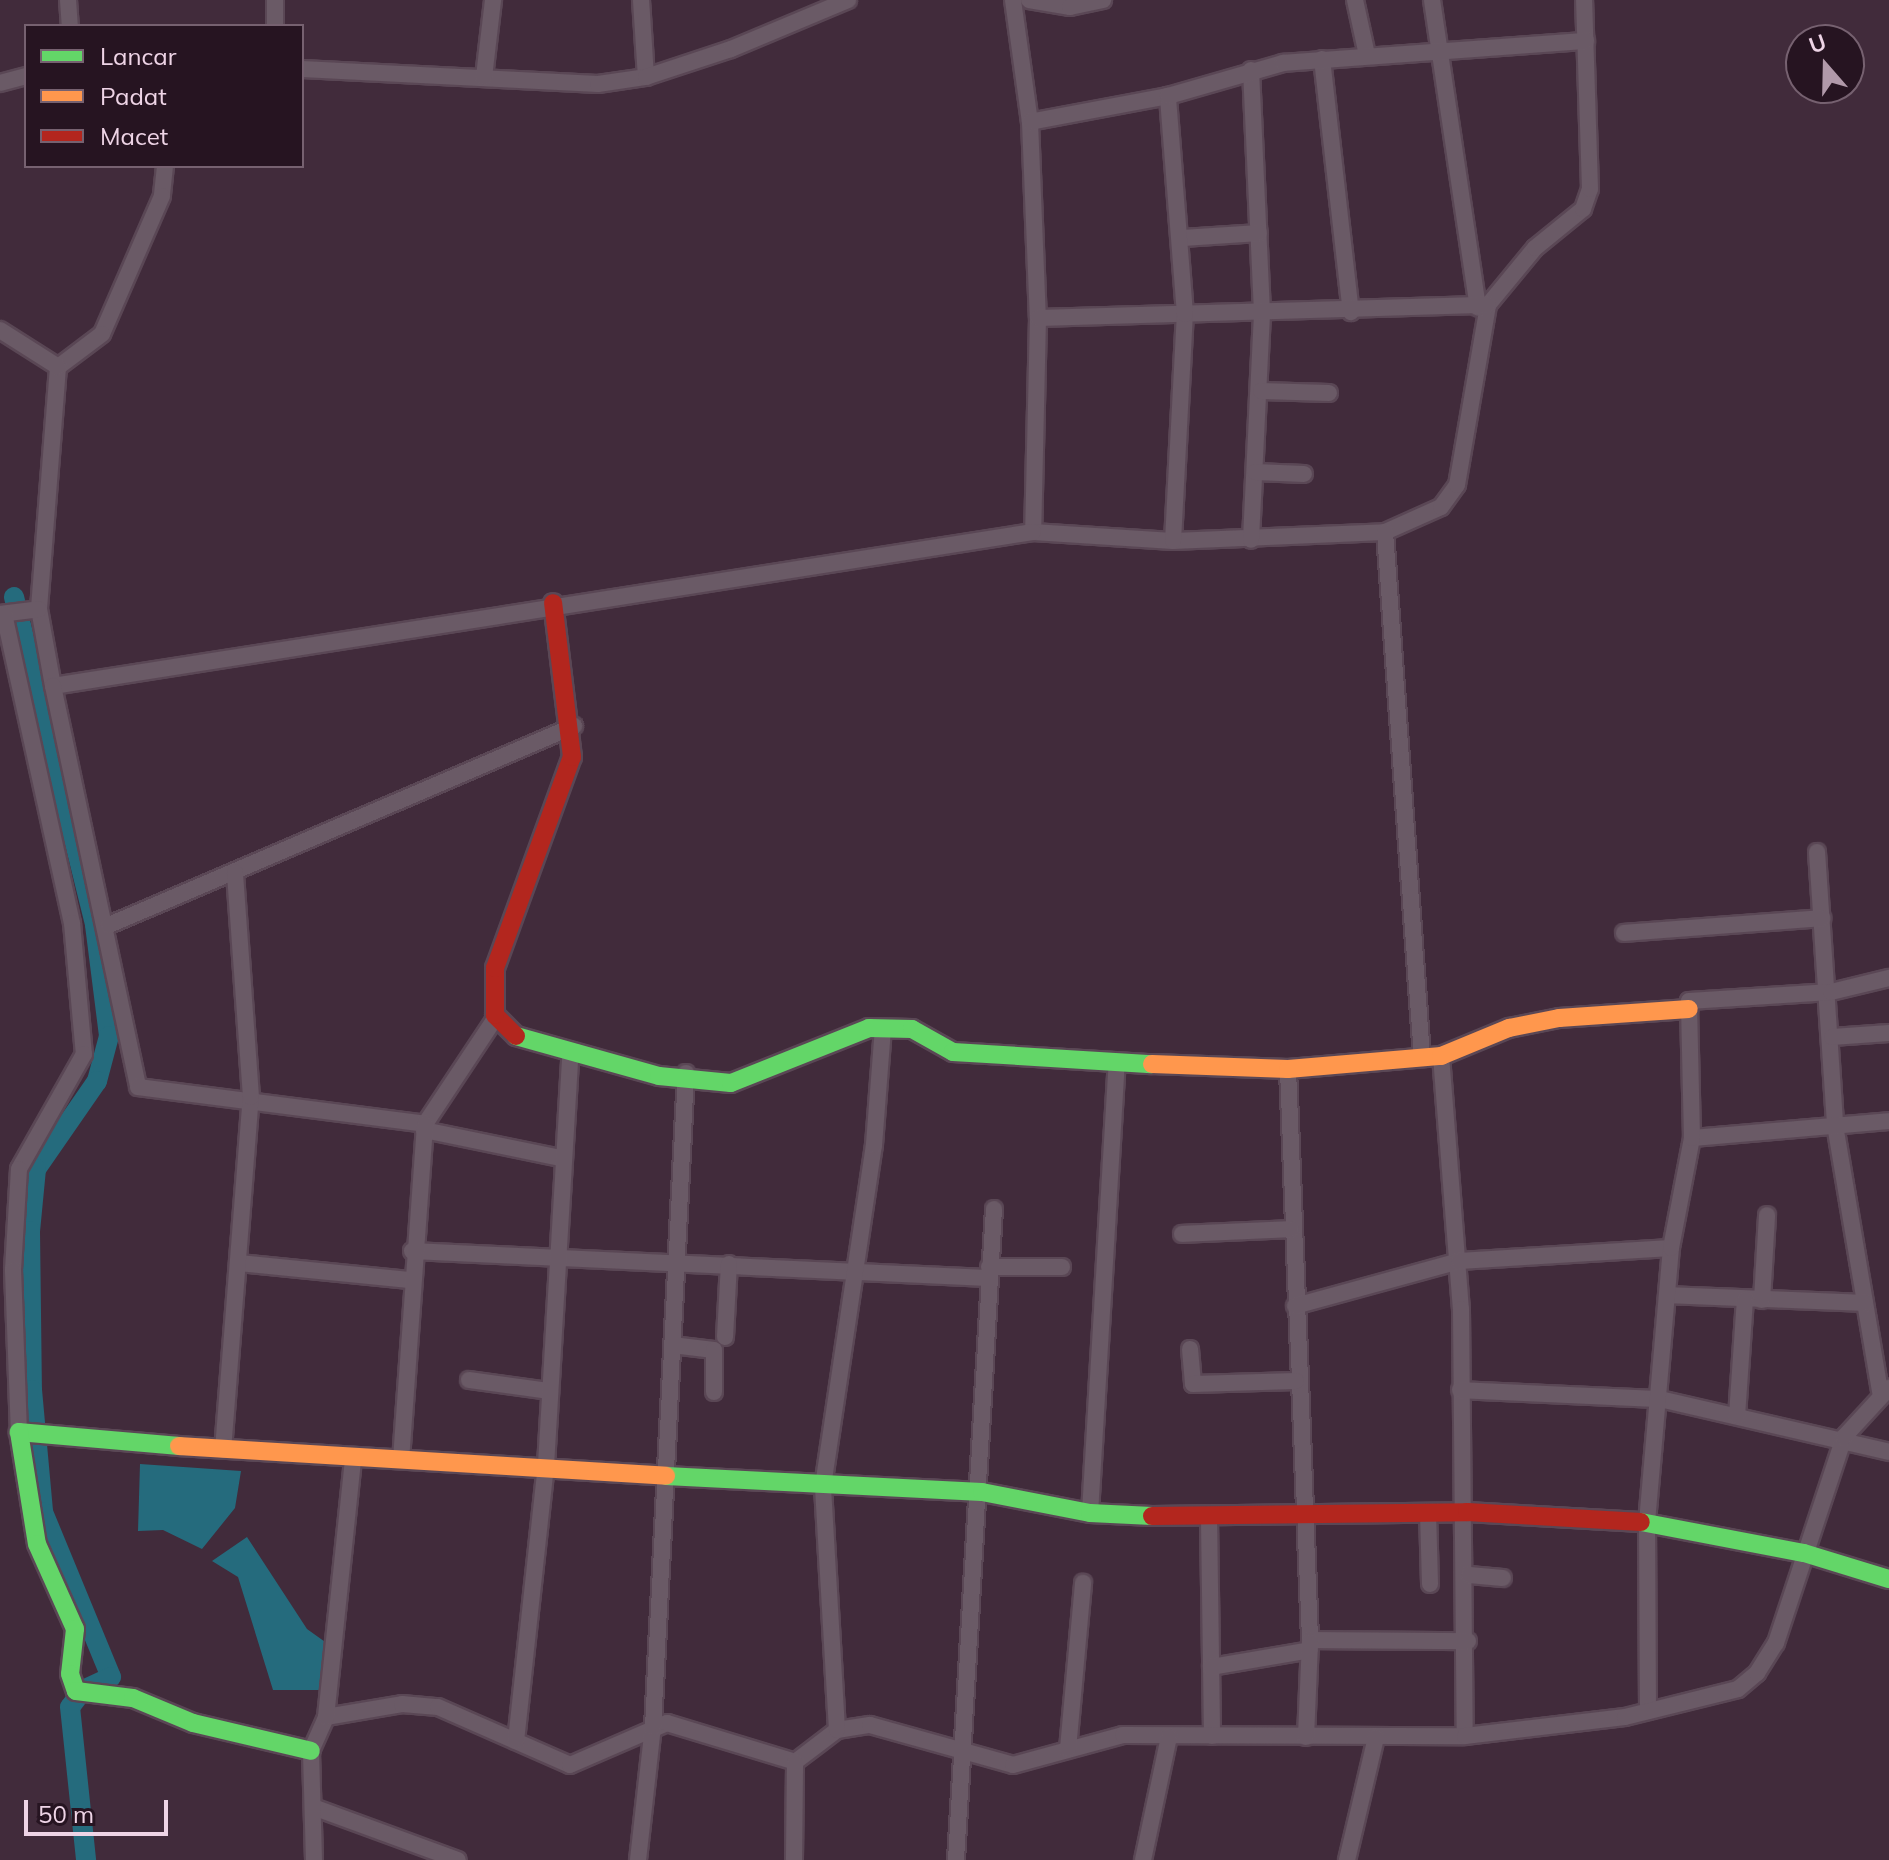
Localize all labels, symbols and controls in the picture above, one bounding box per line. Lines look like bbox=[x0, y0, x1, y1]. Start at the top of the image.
legend bbox=[24, 24, 304, 168]
north arrow bbox=[1785, 24, 1865, 104]
text: U bbox=[1805, 27, 1830, 59]
text: Lancar bbox=[100, 41, 176, 71]
text: Padat bbox=[100, 81, 167, 111]
text: Macet bbox=[100, 121, 168, 151]
scale bar bbox=[28, 1784, 172, 1834]
text: 50 m bbox=[38, 1799, 94, 1829]

